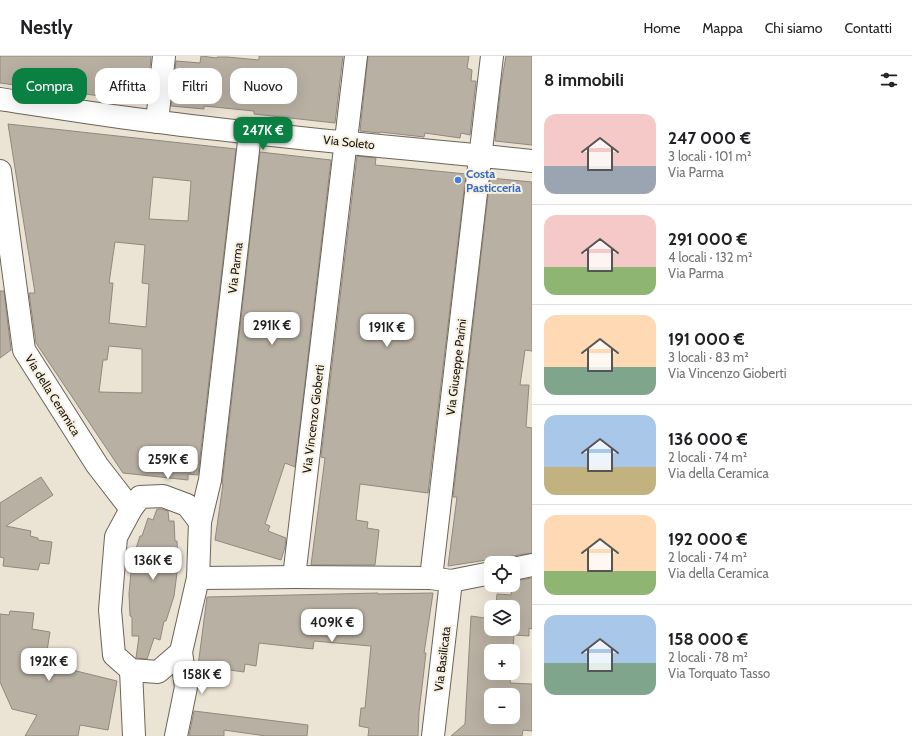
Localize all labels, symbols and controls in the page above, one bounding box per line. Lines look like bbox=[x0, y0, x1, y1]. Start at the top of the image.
text: Nestly bbox=[20, 16, 73, 39]
text: Home bbox=[643, 19, 680, 37]
text: Mappa bbox=[702, 19, 743, 37]
text: Chi siamo bbox=[765, 19, 822, 37]
text: Contatti bbox=[844, 19, 892, 37]
chip: Compra bbox=[12, 68, 87, 104]
chip: Affitta bbox=[95, 68, 160, 104]
chip: Filtri bbox=[168, 68, 222, 104]
chip: Nuovo bbox=[230, 68, 297, 104]
icon: filters bbox=[878, 69, 900, 91]
text: 8 immobili bbox=[544, 70, 624, 90]
pin: 247K € bbox=[230, 117, 296, 151]
text: 247K € bbox=[243, 122, 284, 138]
text: 247 000 € bbox=[668, 128, 751, 148]
icon: home bbox=[576, 130, 624, 178]
street label: Via Soleto bbox=[322, 132, 376, 152]
text: 3 locali · 101 m² bbox=[668, 148, 751, 164]
text: Via Parma bbox=[668, 164, 724, 180]
place label: Costa Pasticceria bbox=[466, 166, 521, 195]
marker: Costa Pasticceria bbox=[453, 175, 463, 185]
text: 291 000 € bbox=[668, 229, 747, 249]
icon: home bbox=[576, 231, 624, 279]
street label: Via Parma bbox=[224, 241, 246, 294]
text: 4 locali · 132 m² bbox=[668, 249, 752, 265]
text: Via Parma bbox=[668, 265, 724, 281]
pin: 291K € bbox=[239, 312, 305, 346]
pin: 191K € bbox=[354, 314, 420, 348]
text: 291K € bbox=[253, 317, 291, 333]
street label: Via Giuseppe Parini bbox=[443, 318, 469, 416]
text: 191K € bbox=[369, 319, 405, 335]
text: 191 000 € bbox=[668, 329, 745, 349]
icon: home bbox=[576, 331, 624, 379]
text: 3 locali · 83 m² bbox=[668, 349, 749, 365]
street label: Via della Ceramica bbox=[22, 352, 84, 439]
street label: Via Vincenzo Gioberti bbox=[299, 364, 327, 474]
text: Via Vincenzo Gioberti bbox=[668, 365, 786, 381]
text: 136 000 € bbox=[668, 429, 748, 449]
icon: home bbox=[576, 431, 624, 479]
pin: 259K € bbox=[135, 446, 201, 480]
text: 2 locali · 74 m² bbox=[668, 449, 747, 465]
text: 259K € bbox=[148, 451, 188, 467]
text: Via della Ceramica bbox=[668, 465, 769, 481]
text: 192 000 € bbox=[668, 529, 747, 549]
icon: home bbox=[576, 531, 624, 579]
pin: 136K € bbox=[120, 547, 186, 581]
text: 2 locali · 74 m² bbox=[668, 549, 747, 565]
text: 136K € bbox=[134, 552, 172, 568]
map controls bbox=[484, 556, 520, 724]
button: locate bbox=[484, 556, 520, 592]
text: Via della Ceramica bbox=[668, 565, 769, 581]
button: layers bbox=[484, 600, 520, 636]
pin: 409K € bbox=[299, 609, 365, 643]
text: 409K € bbox=[310, 614, 354, 630]
street label: Via Basilicata bbox=[431, 625, 453, 692]
text: 158 000 € bbox=[668, 629, 748, 649]
icon: home bbox=[576, 631, 624, 679]
button: + bbox=[484, 644, 520, 680]
pin: 192K € bbox=[16, 648, 82, 682]
text: 2 locali · 78 m² bbox=[668, 649, 748, 665]
text: 192K € bbox=[30, 653, 68, 669]
pin: 158K € bbox=[169, 661, 235, 695]
text: Via Torquato Tasso bbox=[668, 665, 770, 681]
text: 158K € bbox=[182, 666, 222, 682]
button: − bbox=[484, 688, 520, 724]

